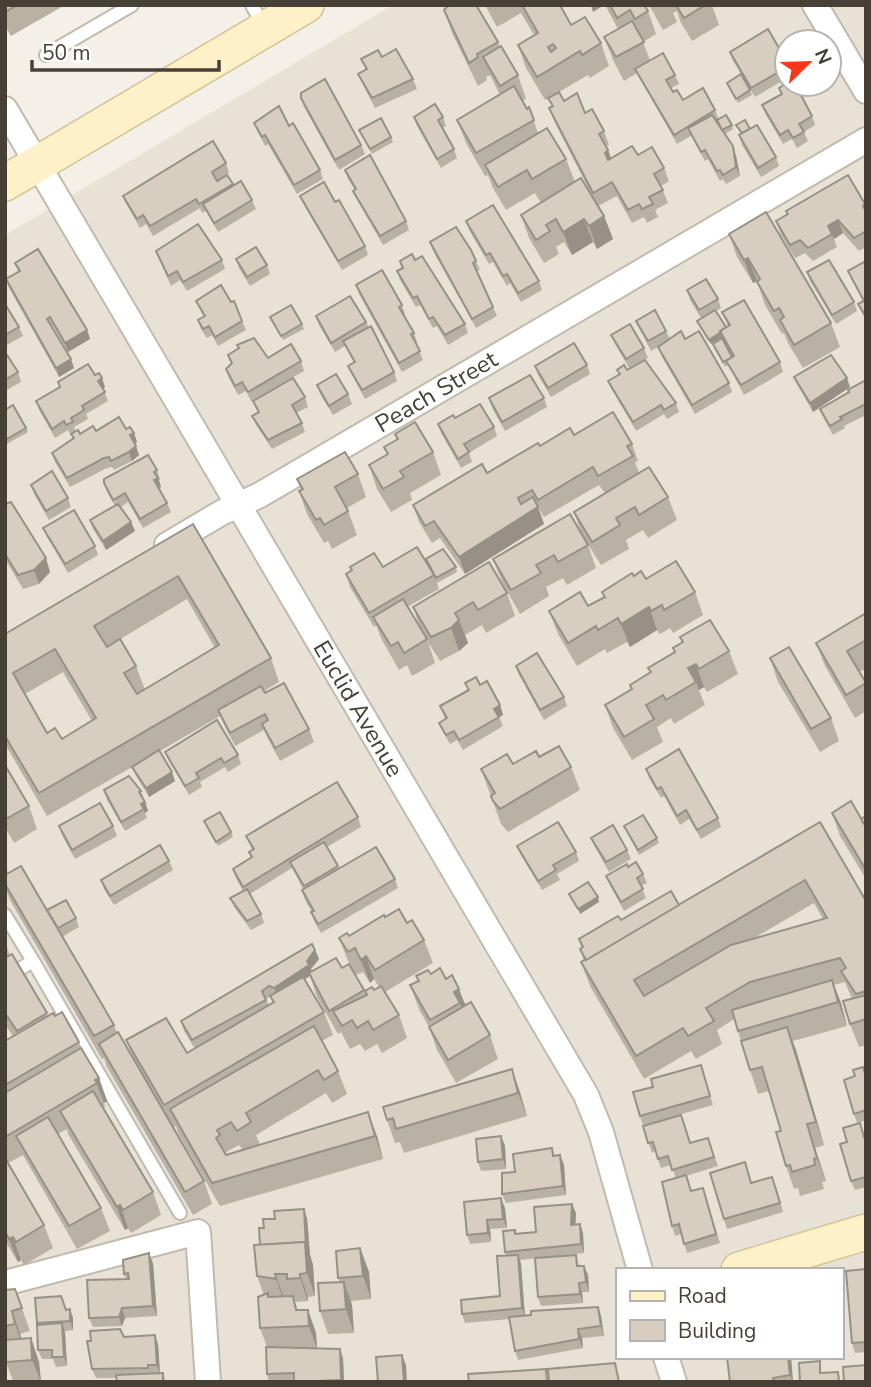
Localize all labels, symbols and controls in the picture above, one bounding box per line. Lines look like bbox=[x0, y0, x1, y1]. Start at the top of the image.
scale bar bbox=[32, 28, 219, 72]
north arrow bbox=[773, 28, 843, 98]
text: 50 m bbox=[42, 39, 91, 67]
text: N bbox=[808, 45, 837, 68]
street label: Peach Street bbox=[369, 343, 504, 440]
street label: Euclid Avenue bbox=[306, 635, 411, 783]
legend bbox=[616, 1268, 843, 1359]
text: Road bbox=[678, 1282, 727, 1310]
text: Building bbox=[678, 1317, 756, 1345]

